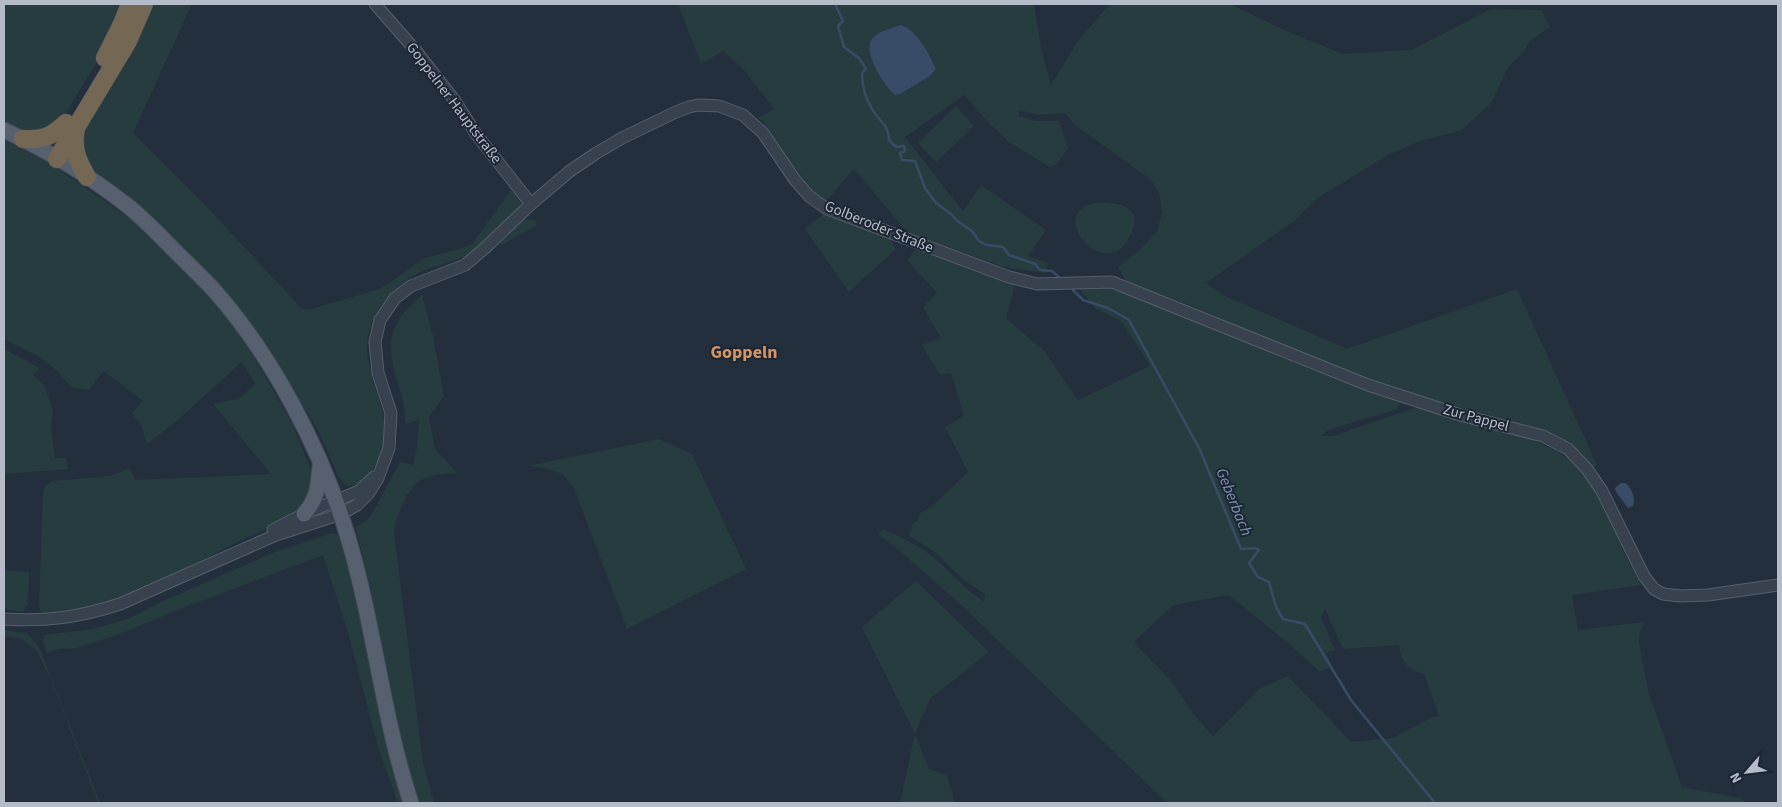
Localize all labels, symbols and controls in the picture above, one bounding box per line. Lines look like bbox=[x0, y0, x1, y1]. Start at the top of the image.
street label: Goppelner Hauptstraße bbox=[401, 38, 507, 168]
street label: Golberoder Straße bbox=[822, 196, 936, 258]
district label: Goppeln bbox=[711, 340, 777, 365]
street label: Zur Pappel bbox=[1441, 399, 1511, 437]
water label: Geberbach bbox=[1210, 465, 1258, 539]
north arrow bbox=[1722, 747, 1772, 797]
text: N bbox=[1725, 769, 1747, 786]

